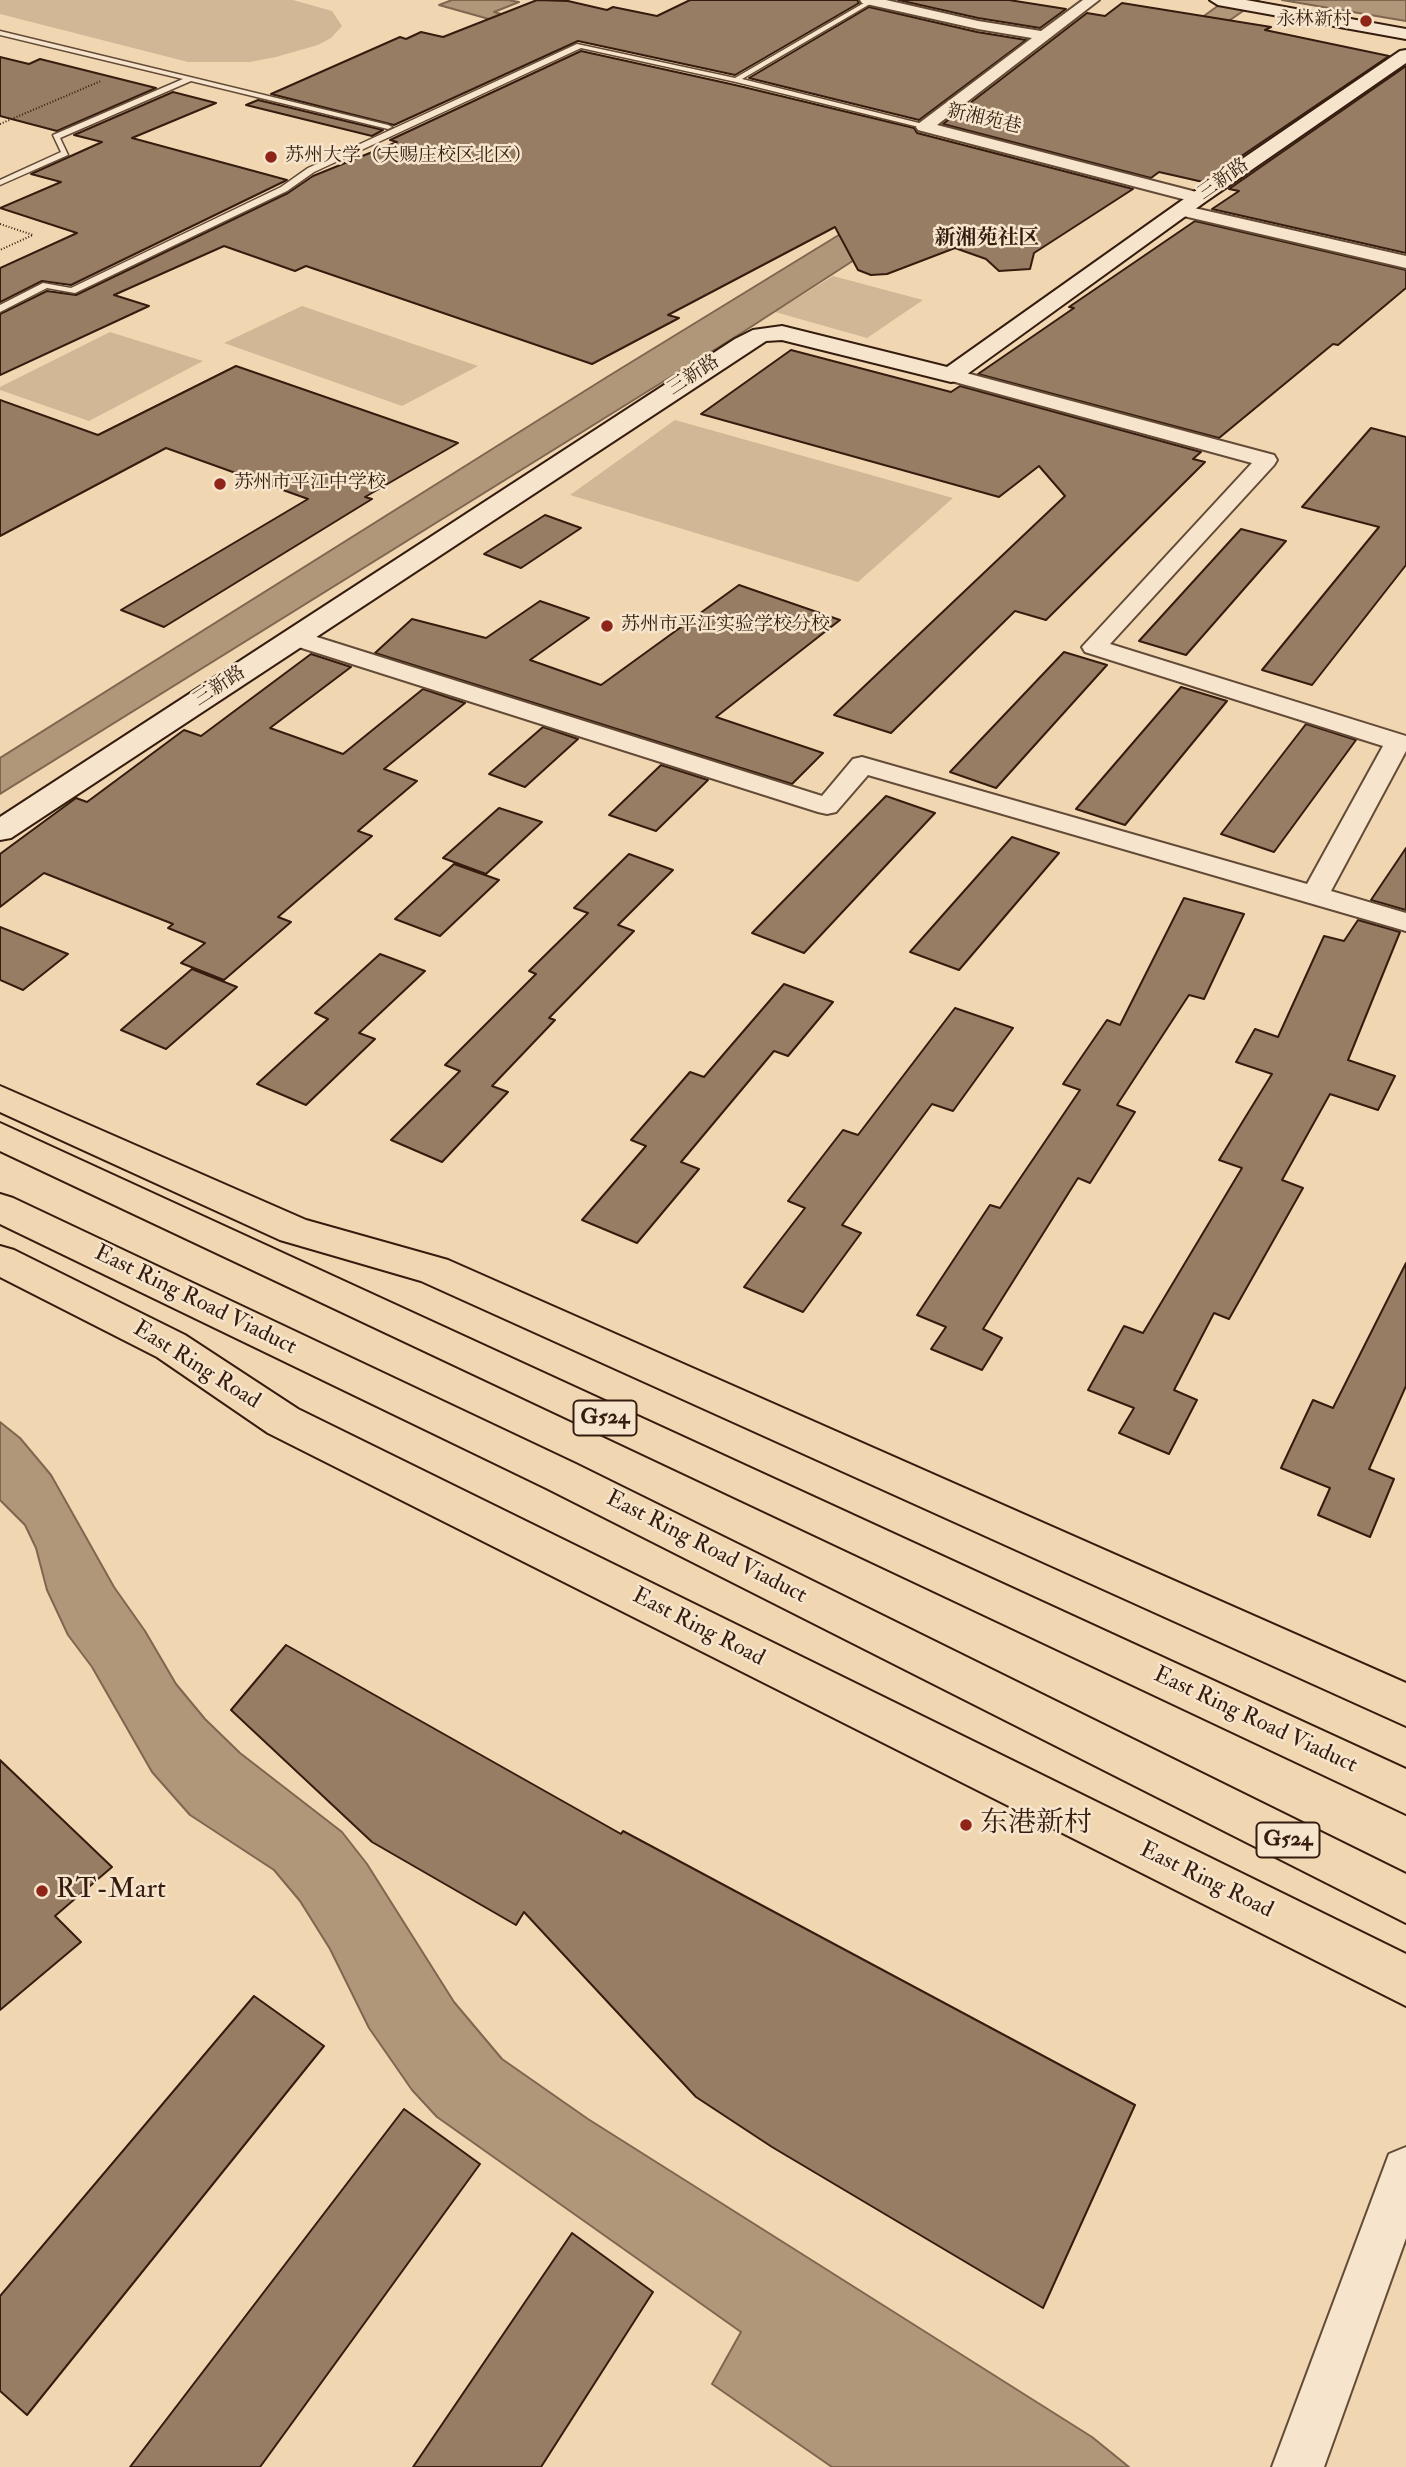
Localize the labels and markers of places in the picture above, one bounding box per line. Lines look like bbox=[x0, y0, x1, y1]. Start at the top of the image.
place label: 永林新村 bbox=[1276, 10, 1352, 32]
marker: 永林新村 bbox=[1358, 13, 1374, 29]
place label: 苏州大学（天赐庄校区北区） bbox=[285, 146, 532, 168]
marker: 苏州大学（天赐庄校区北区） bbox=[263, 149, 279, 165]
place label: 苏州市平江中学校 bbox=[234, 473, 386, 495]
marker: 苏州市平江中学校 bbox=[212, 476, 228, 492]
place label: 苏州市平江实验学校分校 bbox=[621, 615, 830, 637]
marker: 苏州市平江实验学校分校 bbox=[599, 618, 615, 634]
place label: 东港新村 bbox=[980, 1808, 1092, 1842]
marker: 东港新村 bbox=[958, 1817, 974, 1833]
place label: RT-Mart bbox=[56, 1874, 166, 1908]
marker: RT-Mart bbox=[34, 1883, 50, 1899]

